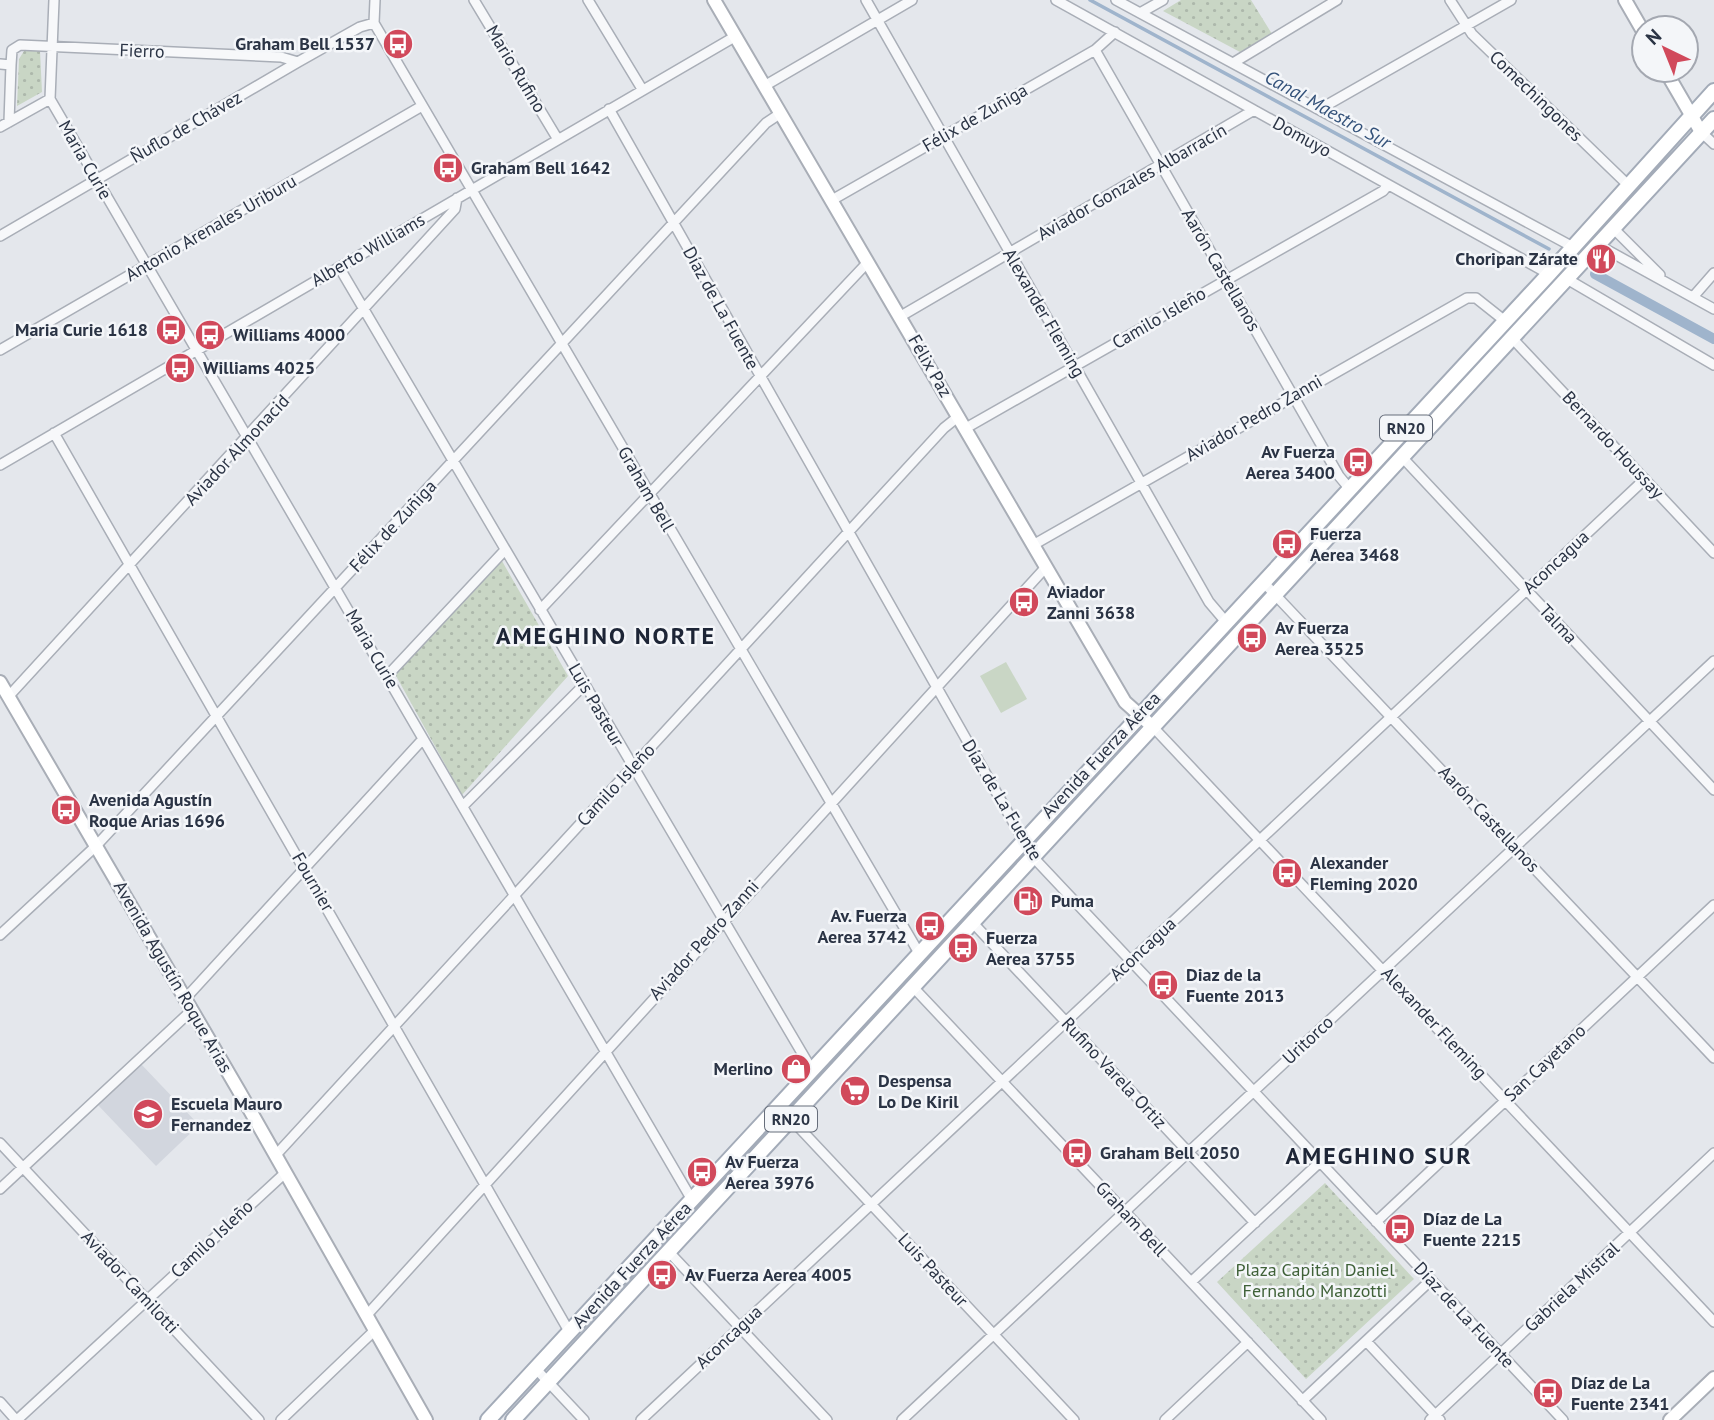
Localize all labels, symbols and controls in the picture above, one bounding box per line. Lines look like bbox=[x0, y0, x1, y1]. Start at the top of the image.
north arrow bbox=[1630, 14, 1700, 84]
street label: Mario Rufino bbox=[481, 21, 552, 117]
text: N bbox=[1641, 24, 1666, 50]
bus stop icon: Graham Bell 1537 bbox=[381, 27, 415, 61]
place label: Graham Bell 1537 bbox=[235, 32, 375, 55]
street label: Fierro bbox=[119, 38, 165, 63]
street label: Comechingones bbox=[1485, 45, 1588, 146]
water label: Canal Maestro Sur bbox=[1261, 64, 1397, 154]
street label: Félix de Zuñiga bbox=[918, 78, 1031, 157]
street label: Ñuflo de Chávez bbox=[126, 85, 246, 168]
street label: Domuyo bbox=[1269, 111, 1336, 162]
street label: Maria Curie bbox=[54, 116, 117, 203]
street label: Aviador Gonzales Albarracín bbox=[1033, 118, 1230, 245]
bus stop icon: Graham Bell 1642 bbox=[431, 151, 465, 185]
place label: Graham Bell 1642 bbox=[471, 156, 611, 179]
street label: Antonio Arenales Uriburu bbox=[121, 169, 300, 286]
street label: Aarón Castellanos bbox=[1177, 204, 1266, 335]
street label: Alberto Williams bbox=[307, 208, 429, 291]
street label: Díaz de La Fuente bbox=[678, 242, 765, 373]
restaurant icon: Choripan Zárate bbox=[1584, 242, 1618, 276]
street label: Alexander Fleming bbox=[998, 244, 1091, 381]
place label: Choripan Zárate bbox=[1455, 247, 1578, 270]
street label: Camilo Isleño bbox=[1108, 281, 1210, 354]
bus stop icon: Maria Curie 1618 bbox=[154, 313, 188, 347]
place label: Maria Curie 1618 bbox=[15, 318, 148, 341]
bus stop icon: Williams 4000 bbox=[193, 318, 227, 352]
place label: Williams 4000 bbox=[233, 323, 345, 346]
street label: Félix Paz bbox=[903, 330, 958, 401]
bus stop icon: Williams 4025 bbox=[163, 351, 197, 385]
place label: Williams 4025 bbox=[203, 356, 315, 379]
street label: Aviador Pedro Zanni bbox=[1181, 369, 1326, 466]
street label: Bernardo Houssay bbox=[1558, 386, 1669, 504]
street label: Aviador Almonacid bbox=[179, 389, 294, 510]
road number: RN20 bbox=[1380, 416, 1432, 440]
place label: Av Fuerza Aerea 3400 bbox=[1246, 440, 1335, 484]
street label: Graham Bell bbox=[613, 442, 680, 536]
bus stop icon: Av Fuerza Aerea 3400 bbox=[1341, 445, 1375, 479]
street label: Félix de Zuñiga bbox=[344, 475, 441, 577]
place label: Fuerza Aerea 3468 bbox=[1310, 522, 1399, 566]
street label: Aconcagua bbox=[1518, 525, 1594, 598]
bus stop icon: Fuerza Aerea 3468 bbox=[1270, 527, 1304, 561]
place label: Aviador Zanni 3638 bbox=[1047, 580, 1135, 624]
bus stop icon: Aviador Zanni 3638 bbox=[1007, 585, 1041, 619]
street label: Talma bbox=[1534, 599, 1582, 648]
street label: Maria Curie bbox=[341, 605, 404, 692]
place label: Av Fuerza Aerea 3525 bbox=[1275, 616, 1364, 660]
district label: AMEGHINO NORTE bbox=[496, 620, 716, 651]
bus stop icon: Av Fuerza Aerea 3525 bbox=[1235, 621, 1269, 655]
street label: Luis Pasteur bbox=[563, 659, 630, 751]
street label: Avenida Fuerza Aérea bbox=[1036, 687, 1165, 823]
street label: Díaz de La Fuente bbox=[957, 735, 1048, 864]
street label: Camilo Isleño bbox=[571, 739, 660, 831]
street label: Aarón Castellanos bbox=[1434, 760, 1545, 877]
place label: Avenida Agustín Roque Arias 1696 bbox=[89, 788, 225, 832]
bus stop icon: Avenida Agustín Roque Arias 1696 bbox=[49, 793, 83, 827]
street label: Fournier bbox=[287, 848, 340, 916]
place label: Alexander Fleming 2020 bbox=[1310, 851, 1418, 895]
bus stop icon: Alexander Fleming 2020 bbox=[1270, 856, 1304, 890]
street label: Aviador Pedro Zanni bbox=[644, 875, 764, 1005]
street label: Avenida Agustín Roque Arias bbox=[109, 877, 238, 1077]
fuel station icon: Puma bbox=[1011, 884, 1045, 918]
place label: Puma bbox=[1051, 889, 1094, 912]
place label: Av. Fuerza Aerea 3742 bbox=[818, 904, 907, 948]
bus stop icon: Av. Fuerza Aerea 3742 bbox=[913, 909, 947, 943]
street label: Aconcagua bbox=[1105, 912, 1181, 985]
place label: Fuerza Aerea 3755 bbox=[986, 926, 1075, 970]
bus stop icon: Fuerza Aerea 3755 bbox=[946, 931, 980, 965]
street label: Alexander Fleming bbox=[1377, 962, 1492, 1084]
place label: Diaz de la Fuente 2013 bbox=[1186, 963, 1285, 1007]
bus stop icon: Diaz de la Fuente 2013 bbox=[1146, 968, 1180, 1002]
street label: Uritorco bbox=[1277, 1010, 1338, 1069]
street label: Rufino Varela Ortiz bbox=[1057, 1012, 1172, 1133]
street label: San Cayetano bbox=[1499, 1019, 1590, 1106]
shop icon: Merlino bbox=[779, 1052, 813, 1086]
place label: Merlino bbox=[714, 1057, 773, 1080]
place label: Despensa Lo De Kiril bbox=[878, 1069, 959, 1113]
supermarket icon: Despensa Lo De Kiril bbox=[838, 1074, 872, 1108]
place label: Escuela Mauro Fernandez bbox=[171, 1092, 283, 1136]
school or university icon: Escuela Mauro Fernandez bbox=[131, 1097, 165, 1131]
road number: RN20 bbox=[765, 1106, 817, 1132]
bus stop icon: Graham Bell 2050 bbox=[1060, 1136, 1094, 1170]
district label: AMEGHINO SUR bbox=[1285, 1140, 1473, 1171]
place label: Graham Bell 2050 bbox=[1100, 1141, 1240, 1164]
place label: Av Fuerza Aerea 3976 bbox=[725, 1150, 814, 1194]
bus stop icon: Av Fuerza Aerea 3976 bbox=[685, 1155, 719, 1189]
street label: Graham Bell bbox=[1091, 1176, 1172, 1262]
street label: Camilo Isleño bbox=[166, 1194, 258, 1283]
street label: Avenida Fuerza Aérea bbox=[567, 1197, 696, 1333]
place label: Díaz de La Fuente 2215 bbox=[1423, 1207, 1522, 1251]
bus stop icon: Díaz de La Fuente 2215 bbox=[1383, 1212, 1417, 1246]
street label: Aviador Camilotti bbox=[77, 1225, 184, 1338]
street label: Luis Pasteur bbox=[893, 1228, 973, 1311]
street label: Gabriela Mistral bbox=[1519, 1236, 1625, 1337]
street label: Díaz de La Fuente bbox=[1409, 1257, 1520, 1373]
bus stop icon: Av Fuerza Aerea 4005 bbox=[645, 1258, 679, 1292]
park label: Plaza Capitán Daniel Fernando Manzotti bbox=[1236, 1258, 1395, 1302]
place label: Av Fuerza Aerea 4005 bbox=[685, 1263, 852, 1286]
street label: Aconcagua bbox=[691, 1300, 767, 1373]
place label: Díaz de La Fuente 2341 bbox=[1571, 1371, 1670, 1415]
bus stop icon: Díaz de La Fuente 2341 bbox=[1531, 1376, 1565, 1410]

